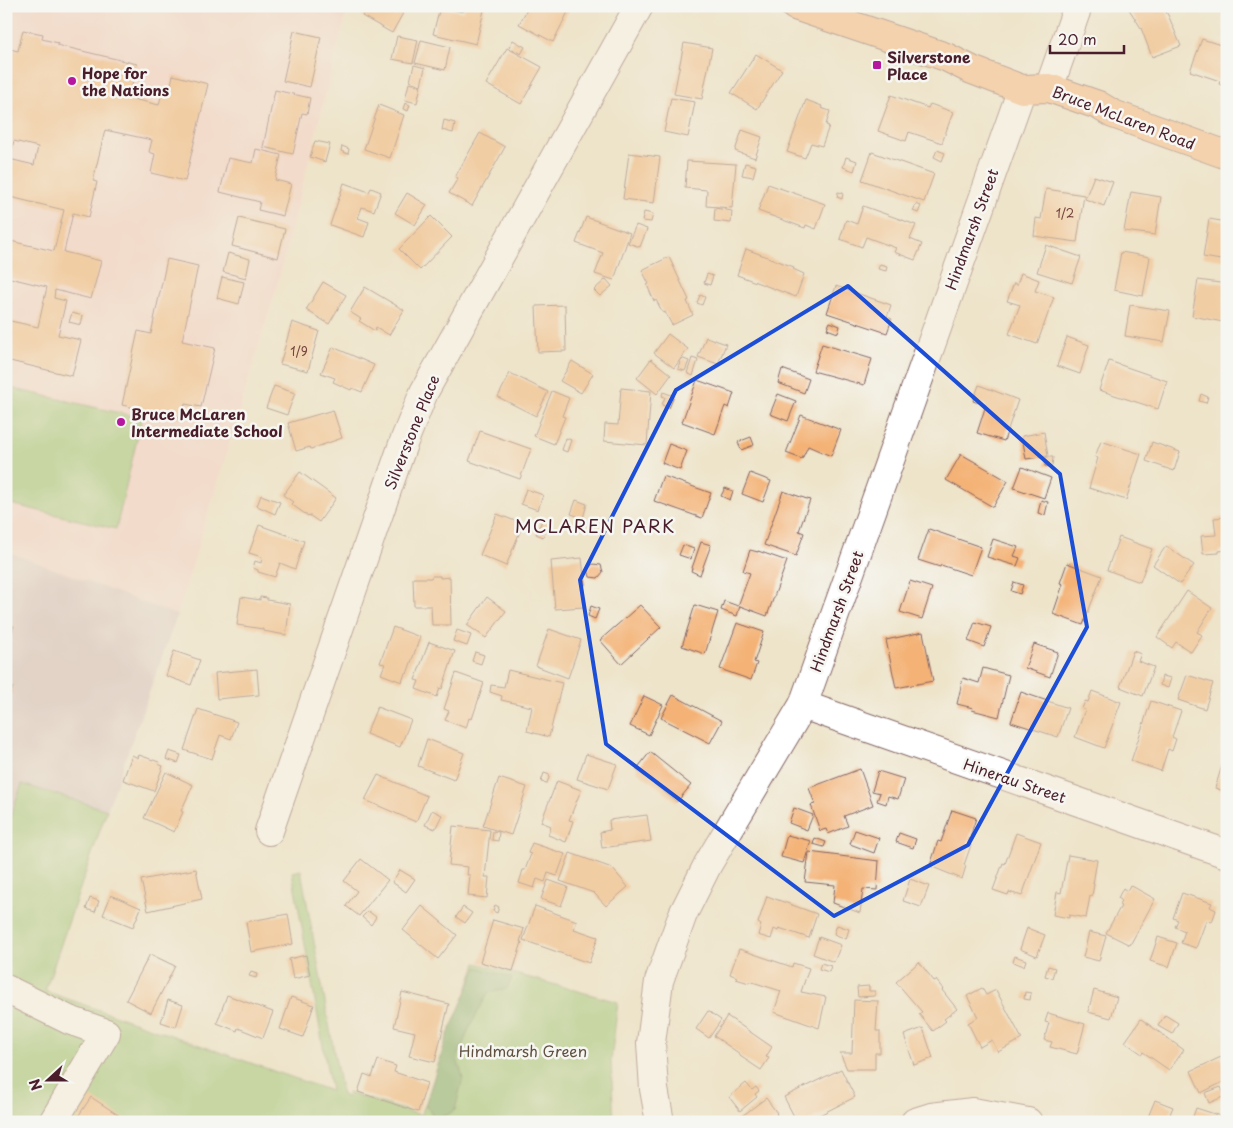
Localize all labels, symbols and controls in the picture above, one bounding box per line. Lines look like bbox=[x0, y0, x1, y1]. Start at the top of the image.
scale bar bbox=[1050, 22, 1124, 54]
text: 20 m bbox=[1058, 27, 1097, 50]
place label: Silverstone Place bbox=[887, 45, 971, 85]
marker: Silverstone Place bbox=[871, 59, 883, 71]
place label: Hope for the Nations bbox=[82, 61, 169, 101]
marker: Hope for the Nations bbox=[66, 75, 78, 87]
street label: Bruce McLaren Road bbox=[1049, 79, 1199, 155]
street label: Hindmarsh Street bbox=[938, 165, 1004, 293]
house number: 1/2 bbox=[1056, 204, 1074, 222]
house number: 1/9 bbox=[290, 342, 308, 360]
street label: Silverstone Place bbox=[377, 371, 445, 493]
place label: Bruce McLaren Intermediate School bbox=[131, 402, 283, 442]
marker: Bruce McLaren Intermediate School bbox=[115, 416, 127, 428]
district label: MCLAREN PARK bbox=[515, 512, 675, 539]
street label: Hindmarsh Street bbox=[803, 547, 869, 675]
street label: Hinerau Street bbox=[961, 752, 1069, 808]
park label: Hindmarsh Green bbox=[459, 1039, 587, 1062]
north arrow bbox=[22, 1056, 72, 1106]
text: N bbox=[24, 1076, 47, 1094]

